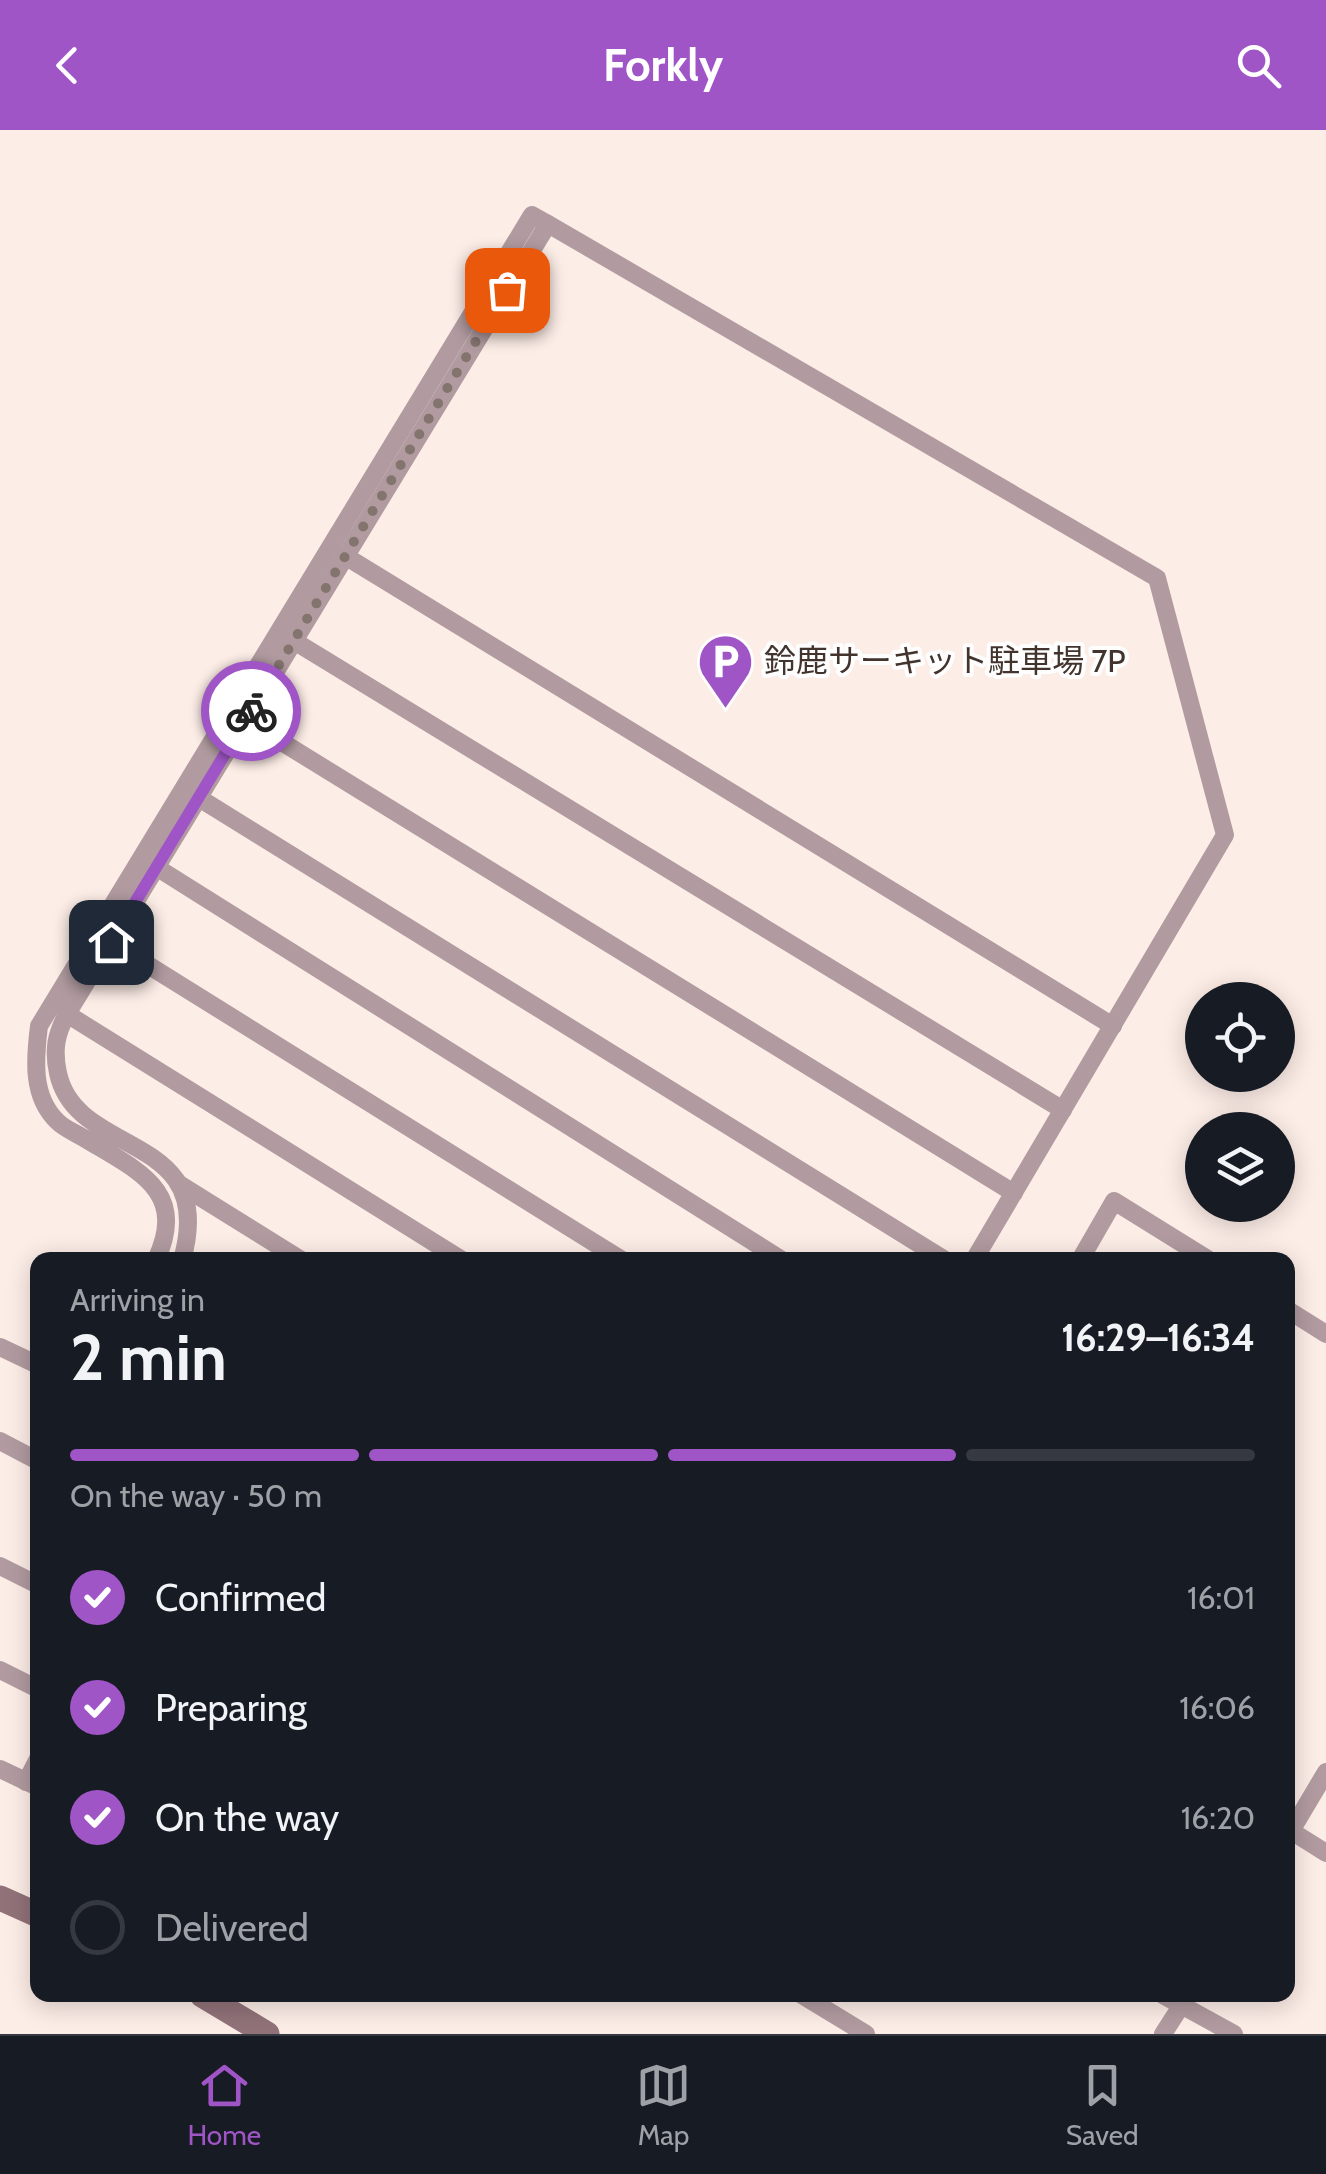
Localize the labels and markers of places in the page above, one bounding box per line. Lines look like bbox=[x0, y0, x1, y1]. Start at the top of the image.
pin bbox=[465, 248, 550, 333]
parking icon: 鈴鹿サーキット駐車場 7P bbox=[695, 631, 755, 710]
place label: 鈴鹿サーキット駐車場 7P bbox=[764, 641, 1126, 680]
pin bbox=[69, 900, 154, 985]

